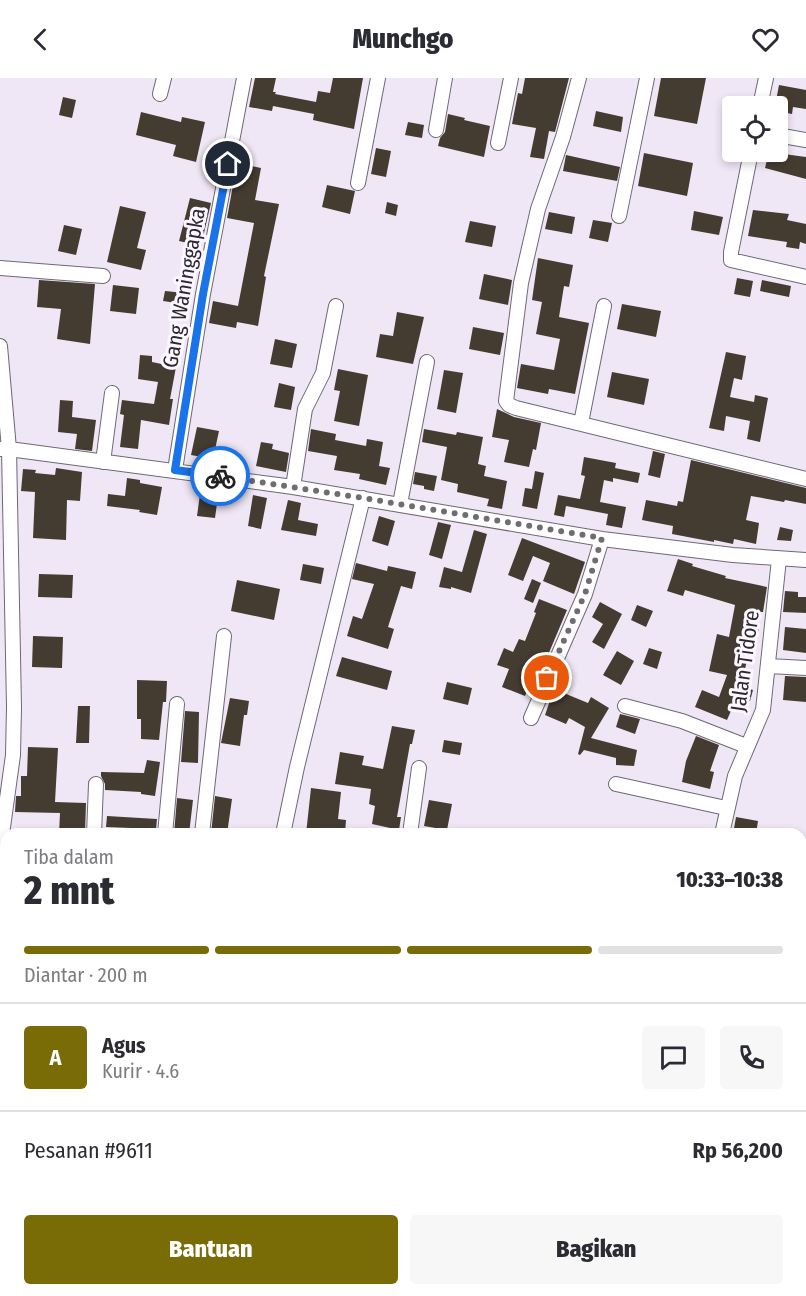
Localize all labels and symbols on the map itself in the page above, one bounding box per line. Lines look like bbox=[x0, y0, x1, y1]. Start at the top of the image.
pin bbox=[202, 138, 253, 189]
street label: Gang Waninggapka bbox=[157, 206, 211, 370]
courier bbox=[190, 446, 250, 506]
street label: Jalan Tidore bbox=[725, 609, 765, 713]
pin bbox=[521, 652, 572, 703]

